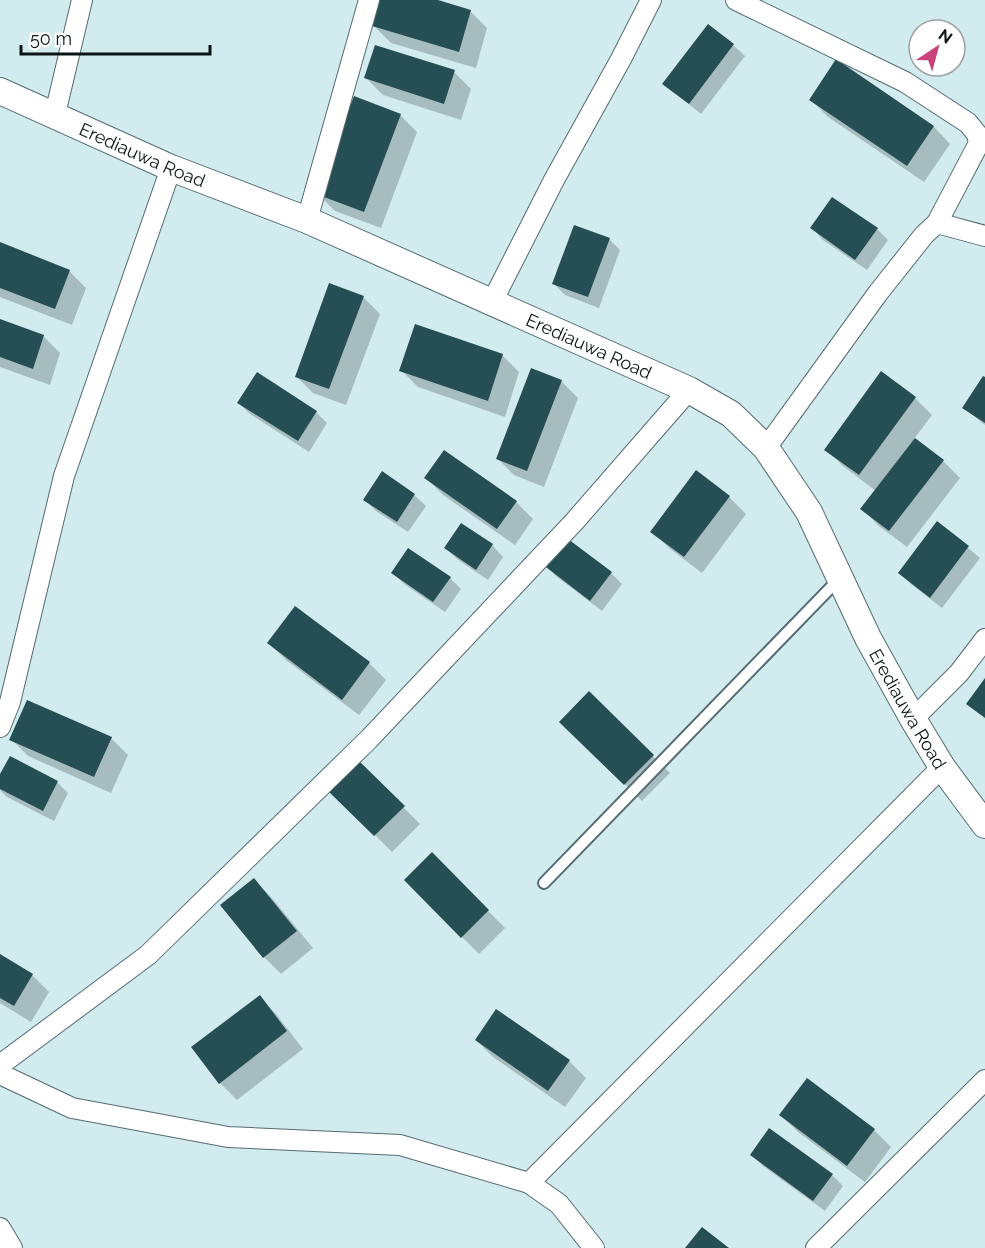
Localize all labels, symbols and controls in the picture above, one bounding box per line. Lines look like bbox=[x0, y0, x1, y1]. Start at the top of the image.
scale bar bbox=[21, 18, 210, 56]
north arrow bbox=[907, 18, 967, 78]
text: N bbox=[935, 25, 956, 48]
text: 50 m bbox=[30, 28, 72, 49]
street label: Erediauwa Road bbox=[76, 118, 208, 191]
street label: Erediauwa Road bbox=[523, 309, 655, 383]
street label: Erediauwa Road bbox=[866, 645, 951, 773]

